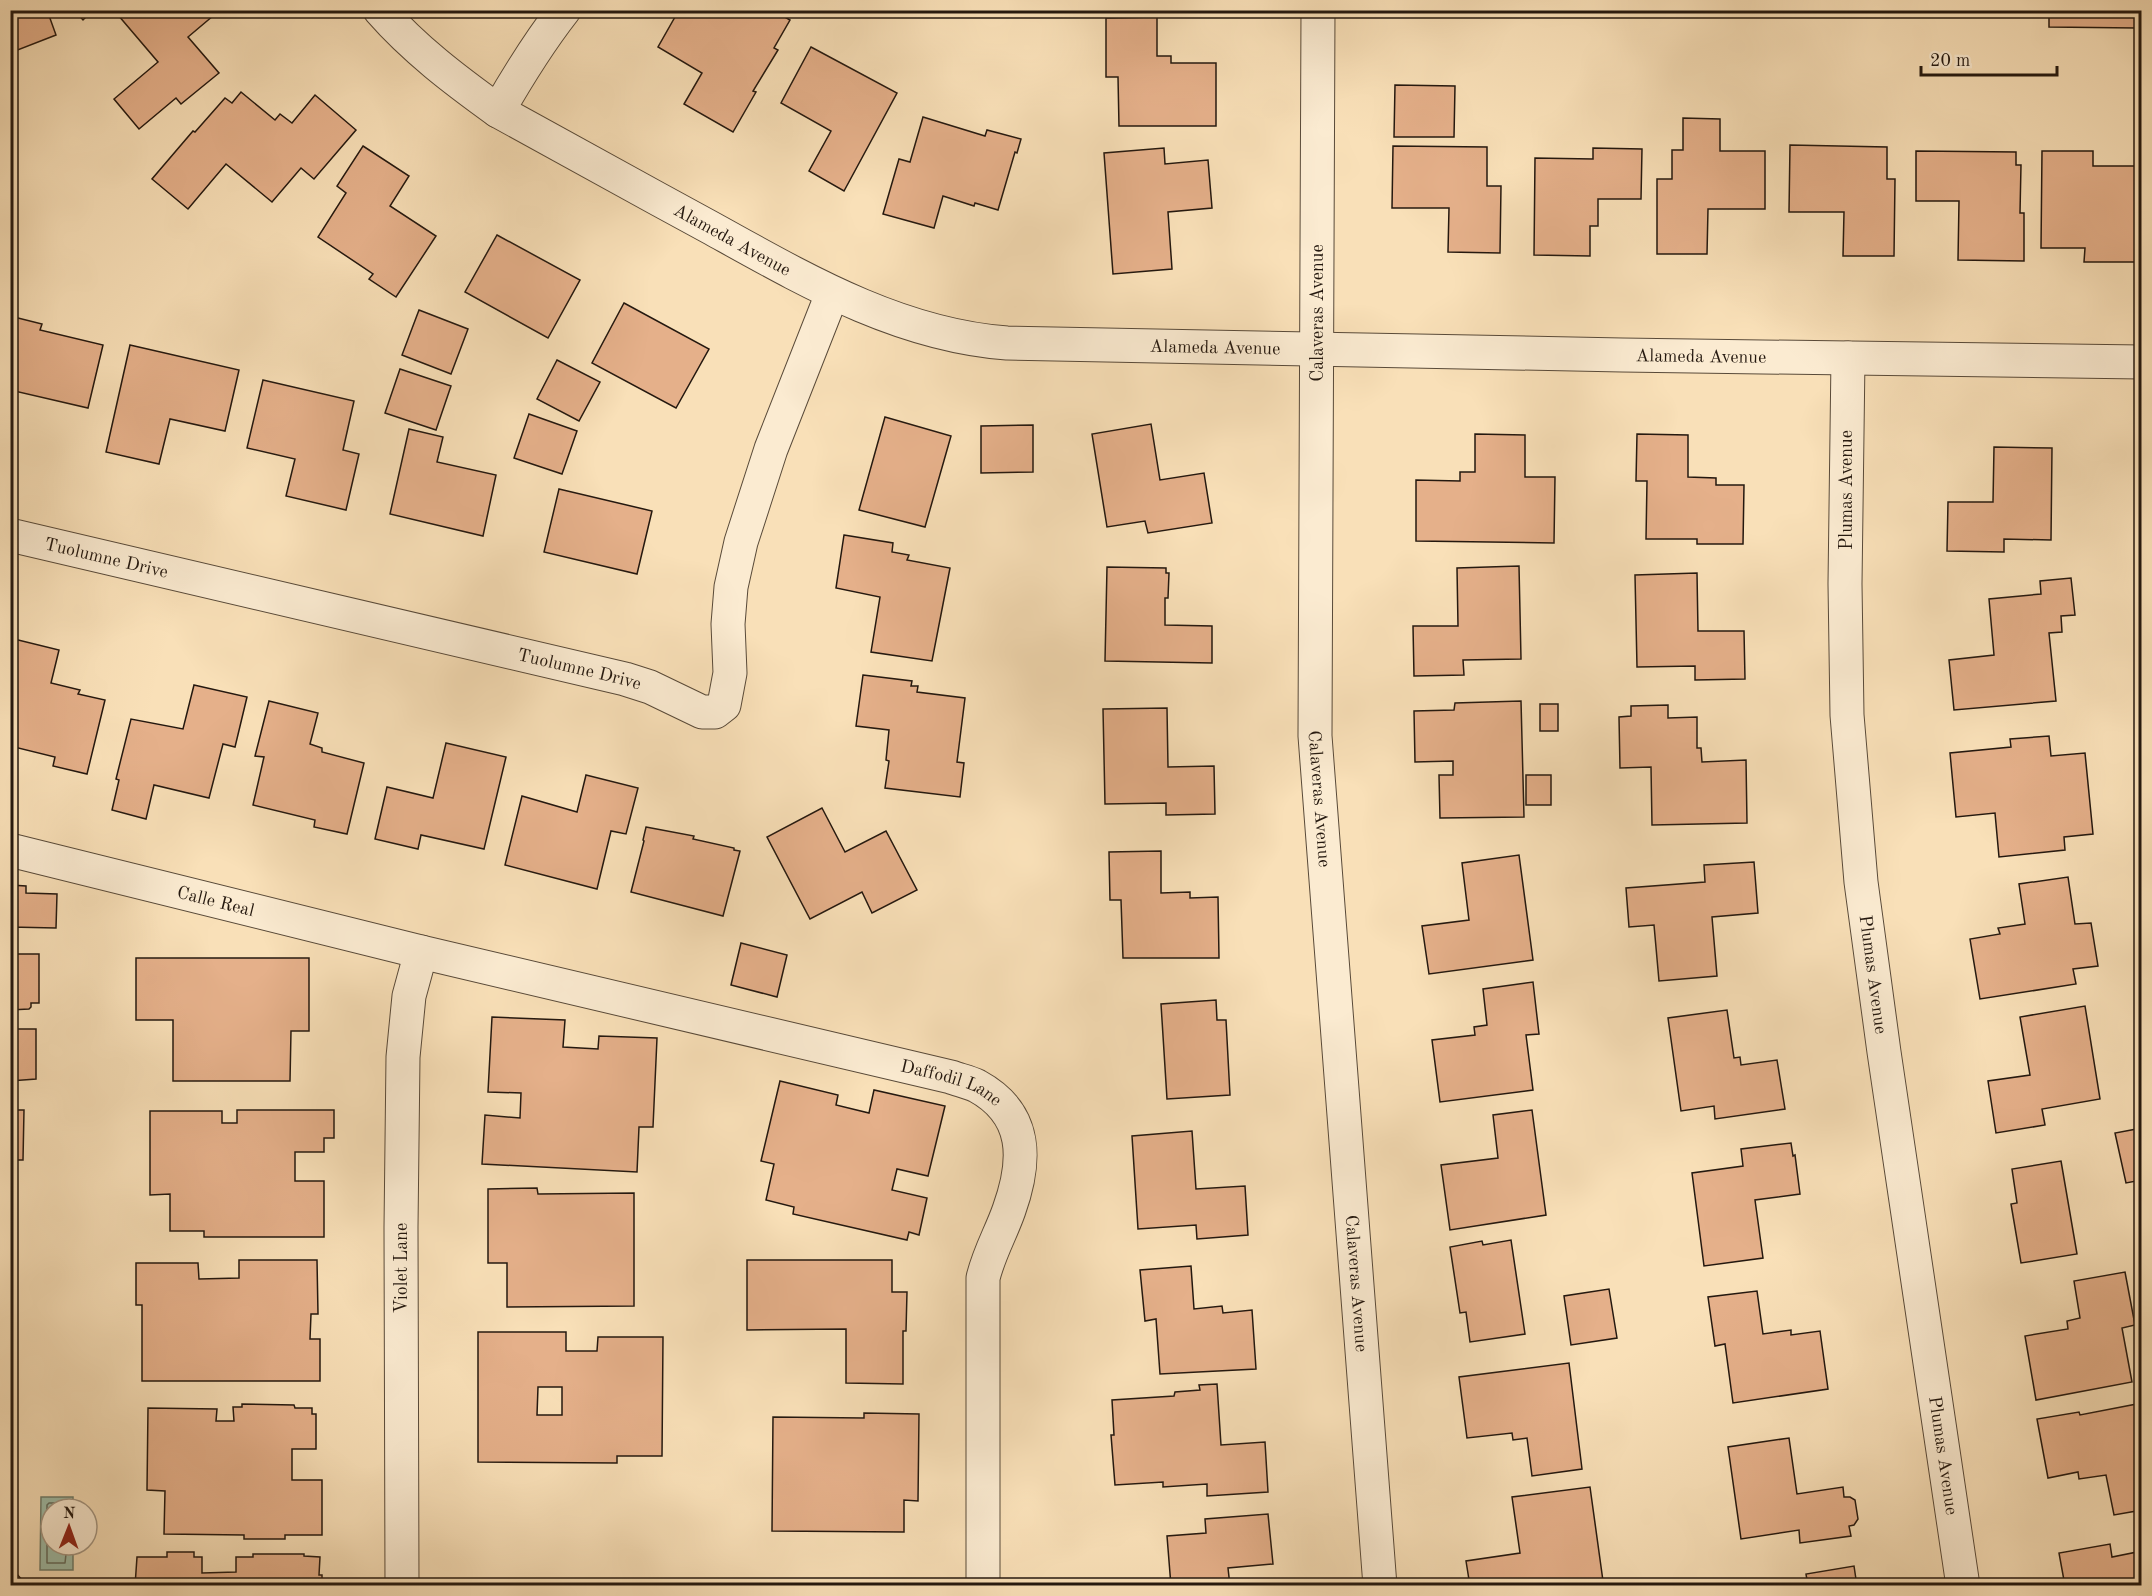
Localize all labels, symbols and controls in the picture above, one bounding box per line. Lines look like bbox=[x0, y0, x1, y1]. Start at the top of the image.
scale bar bbox=[1921, 39, 2058, 77]
text: 20 m bbox=[1930, 52, 1970, 70]
street label: Alameda Avenue bbox=[670, 201, 793, 280]
street label: Calaveras Avenue bbox=[1309, 244, 1327, 382]
street label: Alameda Avenue bbox=[1150, 338, 1281, 358]
street label: Alameda Avenue bbox=[1635, 347, 1766, 367]
street label: Plumas Avenue bbox=[1838, 430, 1856, 550]
street label: Tuolumne Drive bbox=[42, 535, 170, 582]
street label: Tuolumne Drive bbox=[516, 646, 643, 694]
street label: Calaveras Avenue bbox=[1305, 730, 1333, 868]
street label: Calle Real bbox=[175, 884, 256, 920]
street label: Plumas Avenue bbox=[1856, 914, 1889, 1035]
street label: Daffodil Lane bbox=[899, 1057, 1005, 1110]
street label: Calaveras Avenue bbox=[1342, 1214, 1370, 1353]
street label: Violet Lane bbox=[393, 1223, 411, 1313]
street label: Plumas Avenue bbox=[1925, 1395, 1960, 1516]
north arrow bbox=[39, 1497, 99, 1557]
text: N bbox=[63, 1506, 76, 1522]

